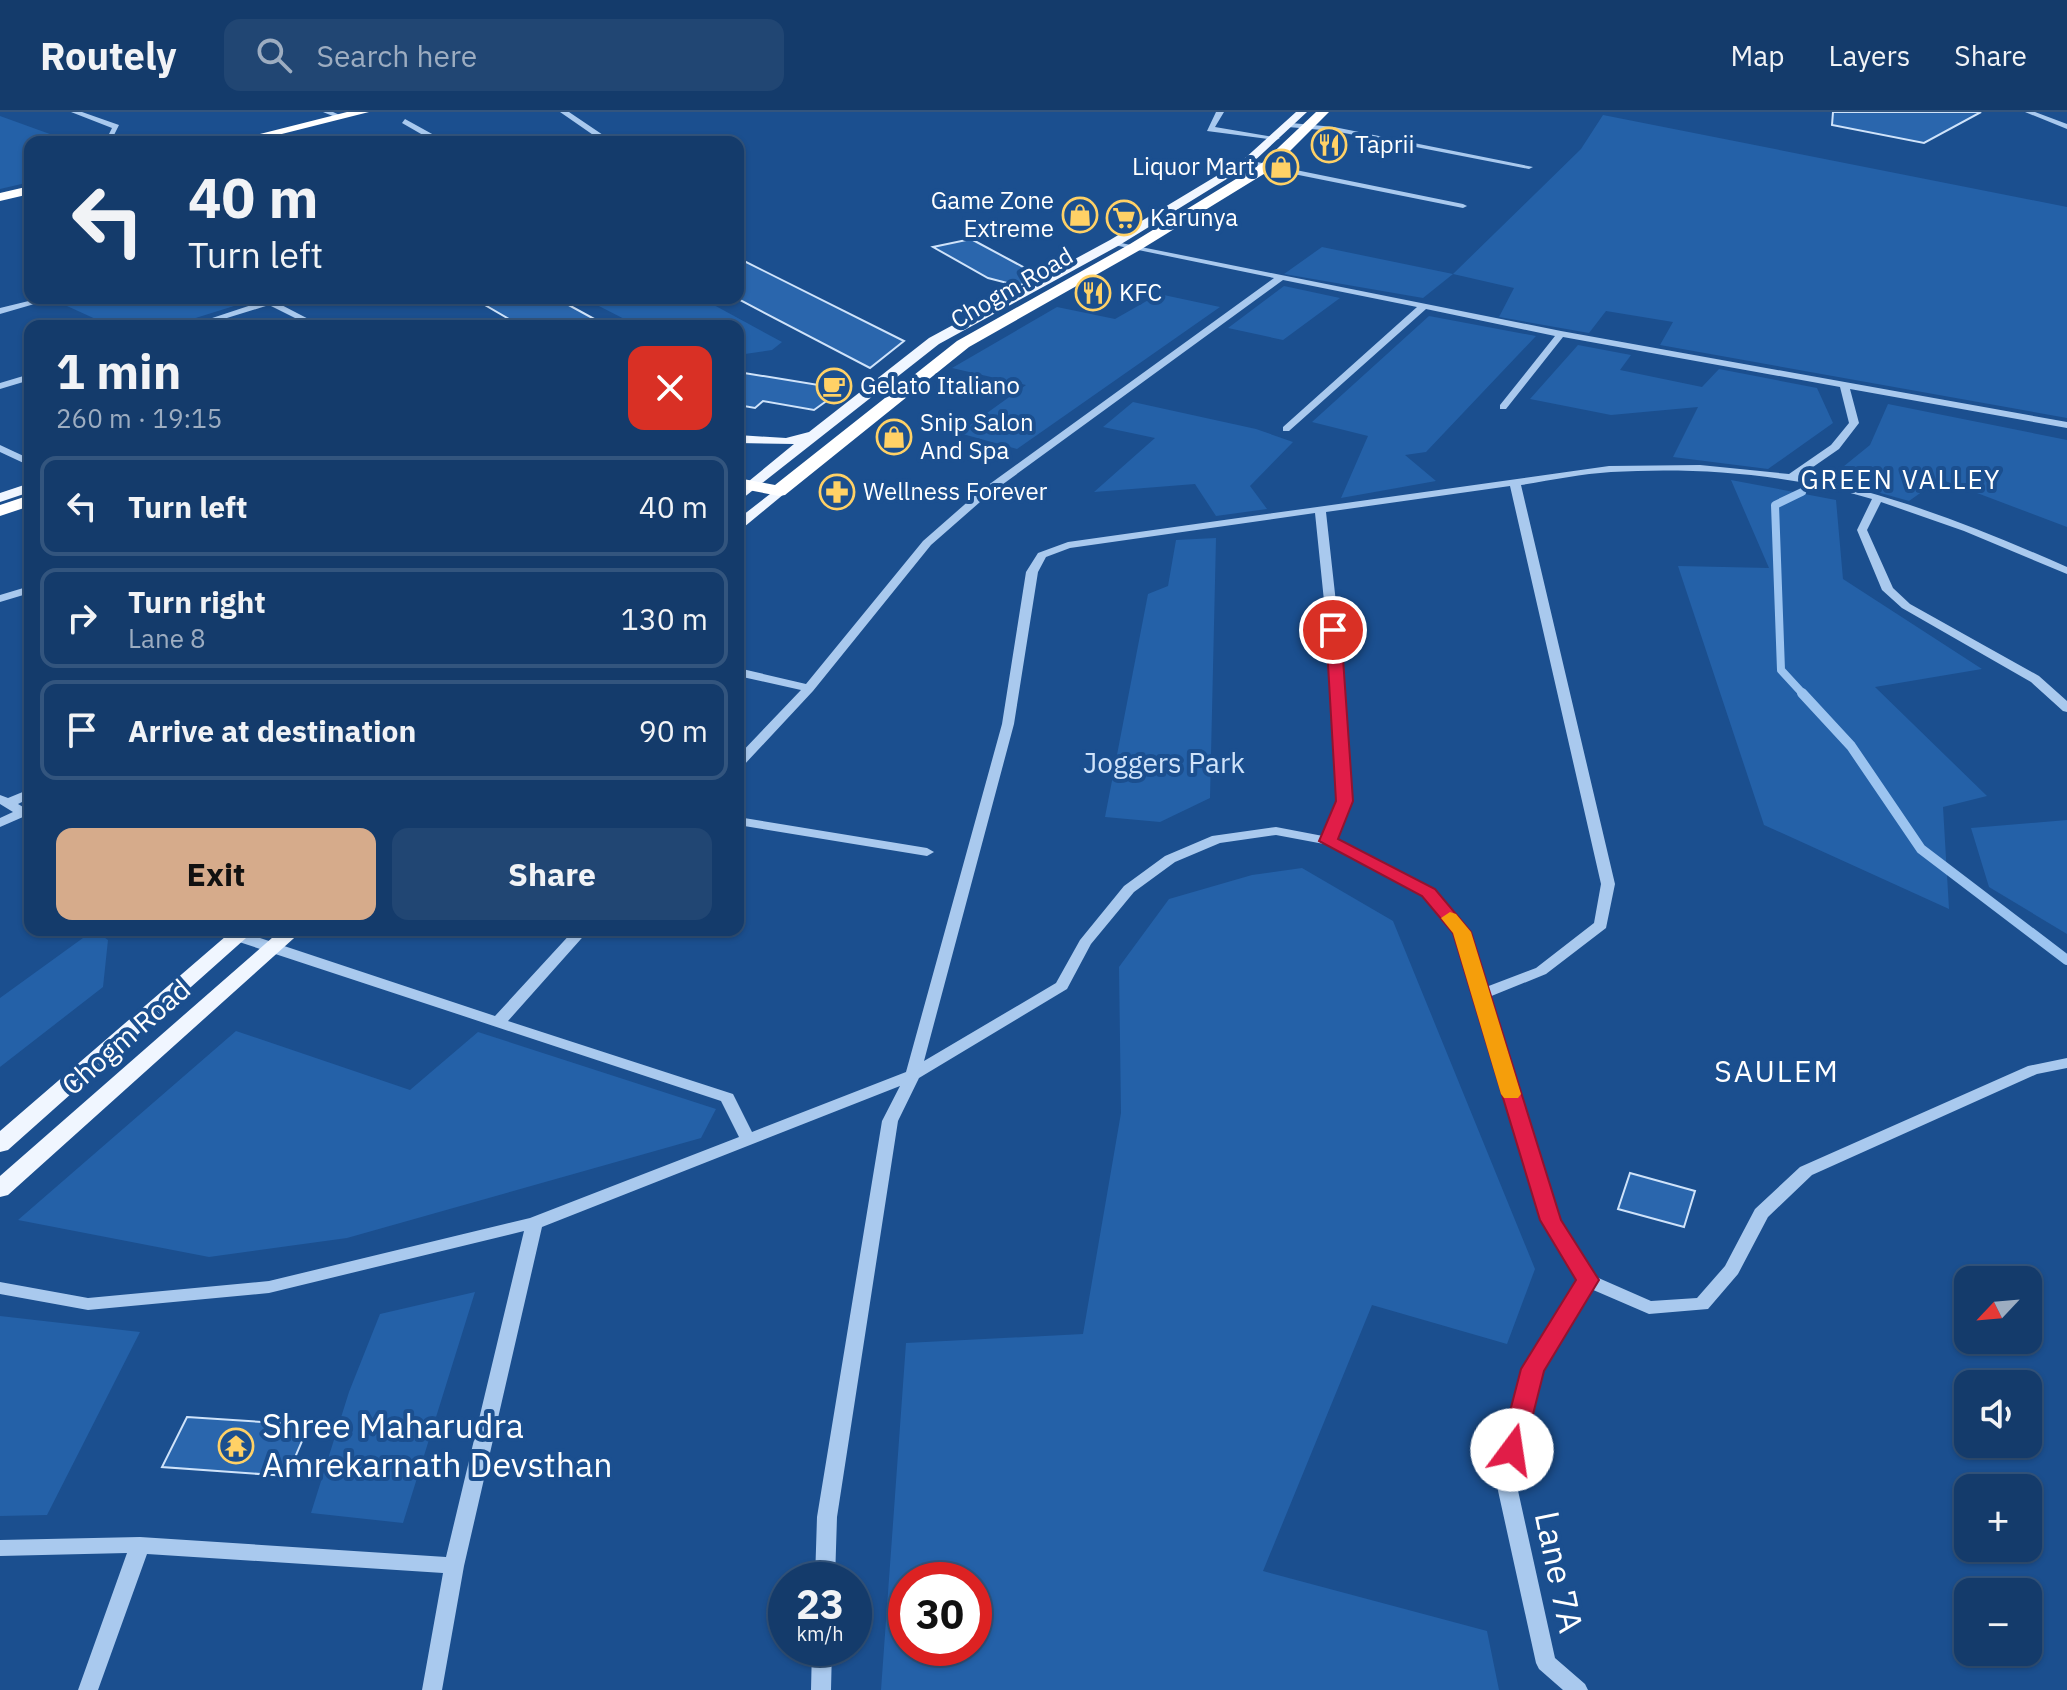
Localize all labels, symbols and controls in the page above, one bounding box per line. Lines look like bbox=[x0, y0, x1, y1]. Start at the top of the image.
search box bbox=[224, 19, 784, 91]
text: Routely bbox=[40, 31, 176, 80]
icon: search bbox=[252, 33, 296, 77]
text: Search here bbox=[316, 36, 477, 75]
text: Map bbox=[1730, 37, 1784, 74]
text: Layers bbox=[1828, 37, 1910, 74]
text: Share bbox=[1954, 37, 2027, 74]
restaurant icon: Taprii bbox=[1310, 126, 1348, 164]
place label: Taprii bbox=[1355, 128, 1415, 160]
shop icon: Liquor Mart bbox=[1262, 148, 1300, 186]
place label: Liquor Mart bbox=[1132, 150, 1255, 182]
text: 40 m bbox=[188, 161, 318, 233]
icon: left bbox=[56, 168, 160, 272]
place label: Game Zone Extreme bbox=[931, 184, 1054, 244]
shop icon: Game Zone Extreme bbox=[1061, 196, 1099, 234]
supermarket icon: Karunya bbox=[1105, 199, 1143, 237]
place label: Karunya bbox=[1150, 201, 1238, 233]
text: Turn left bbox=[188, 231, 323, 278]
street label: Chogm Road bbox=[944, 239, 1079, 335]
restaurant icon: KFC bbox=[1074, 274, 1112, 312]
place label: KFC bbox=[1119, 276, 1162, 308]
text: 1 min bbox=[56, 340, 181, 402]
button: close bbox=[628, 346, 712, 430]
cafe icon: Gelato Italiano bbox=[815, 367, 853, 405]
place label: Gelato Italiano bbox=[860, 369, 1020, 401]
text: 260 m · 19:15 bbox=[56, 401, 222, 435]
place label: Snip Salon And Spa bbox=[920, 406, 1034, 466]
shop icon: Snip Salon And Spa bbox=[875, 418, 913, 456]
district label: GREEN VALLEY bbox=[1800, 462, 2002, 496]
pharmacy icon: Wellness Forever bbox=[818, 473, 856, 511]
place label: Wellness Forever bbox=[863, 475, 1048, 507]
icon: left bbox=[60, 484, 104, 528]
text: Turn left bbox=[128, 487, 247, 526]
text: 40 m bbox=[639, 487, 708, 526]
text: Turn right bbox=[128, 582, 266, 621]
icon: right bbox=[60, 596, 104, 640]
pin bbox=[1299, 596, 1367, 664]
text: 130 m bbox=[621, 599, 708, 638]
icon: arrive bbox=[1311, 608, 1355, 652]
text: Lane 8 bbox=[128, 621, 206, 655]
icon: arrive bbox=[60, 708, 104, 752]
text: Arrive at destination bbox=[128, 711, 416, 750]
text: 90 m bbox=[639, 711, 708, 750]
park label: Joggers Park bbox=[1083, 744, 1245, 781]
button: Exit bbox=[56, 828, 376, 920]
button: Share bbox=[392, 828, 712, 920]
street label: Chogm Road bbox=[53, 970, 198, 1103]
district label: SAULEM bbox=[1714, 1051, 1840, 1090]
north arrow bbox=[1954, 1266, 2042, 1354]
map controls bbox=[1954, 1266, 2042, 1666]
button: sound bbox=[1954, 1370, 2042, 1458]
place label: Shree Maharudra Amrekarnath Devsthan bbox=[262, 1403, 613, 1486]
position arrow bbox=[1470, 1408, 1554, 1492]
temple icon: Shree Maharudra Amrekarnath Devsthan bbox=[217, 1427, 255, 1465]
button: + bbox=[1954, 1474, 2042, 1562]
street label: Lane 7A bbox=[1526, 1507, 1594, 1637]
speed limit sign: 30 bbox=[888, 1562, 992, 1666]
text: 23 bbox=[796, 1578, 844, 1630]
button: − bbox=[1954, 1578, 2042, 1666]
text: km/h bbox=[796, 1620, 844, 1647]

